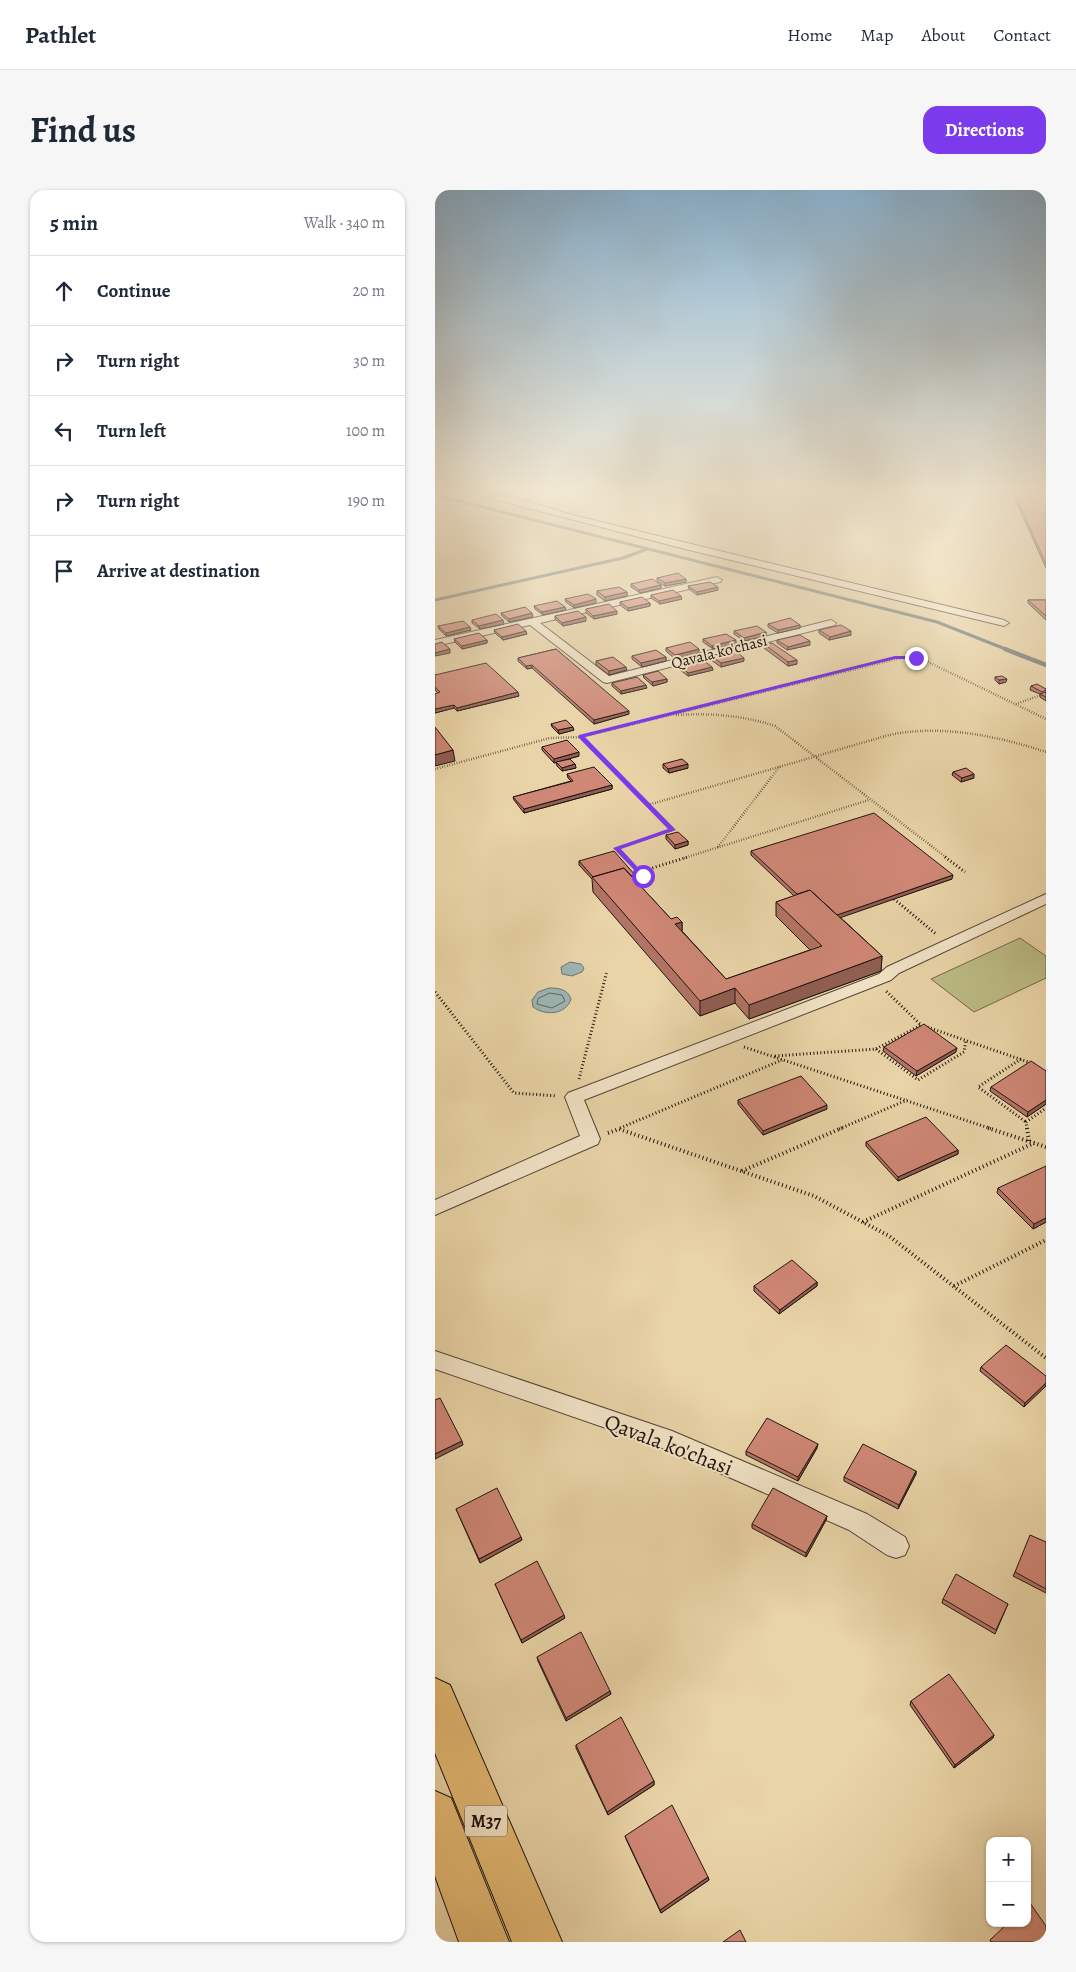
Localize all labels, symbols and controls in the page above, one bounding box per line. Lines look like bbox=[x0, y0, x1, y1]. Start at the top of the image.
text: Pathlet bbox=[25, 19, 96, 51]
text: Home bbox=[787, 23, 832, 47]
text: Map bbox=[860, 23, 893, 47]
text: About bbox=[921, 23, 965, 47]
text: Contact bbox=[993, 23, 1051, 47]
text: Find us bbox=[30, 106, 136, 154]
button: Directions bbox=[923, 106, 1046, 154]
text: 5 min bbox=[50, 209, 98, 237]
text: Walk · 340 m bbox=[304, 212, 385, 234]
icon: ahead bbox=[50, 277, 78, 305]
text: Continue bbox=[97, 278, 171, 304]
text: 20 m bbox=[352, 280, 385, 302]
icon: right bbox=[50, 347, 78, 375]
text: Turn right bbox=[97, 348, 179, 374]
text: 30 m bbox=[353, 350, 385, 372]
icon: left bbox=[50, 417, 78, 445]
text: Turn left bbox=[97, 418, 166, 444]
text: 100 m bbox=[346, 420, 385, 442]
icon: right bbox=[50, 487, 78, 515]
text: Turn right bbox=[97, 488, 179, 514]
text: 190 m bbox=[347, 490, 385, 512]
icon: arrive bbox=[50, 557, 78, 585]
text: Arrive at destination bbox=[97, 558, 260, 584]
street label: Qavala ko'chasi bbox=[669, 629, 770, 675]
route end bbox=[905, 647, 928, 670]
route start bbox=[632, 865, 655, 888]
street label: Qavala ko'chasi bbox=[600, 1407, 737, 1483]
road number: M37 bbox=[465, 1805, 507, 1836]
map controls bbox=[986, 1837, 1031, 1927]
button: + bbox=[986, 1837, 1031, 1882]
button: − bbox=[986, 1882, 1031, 1927]

